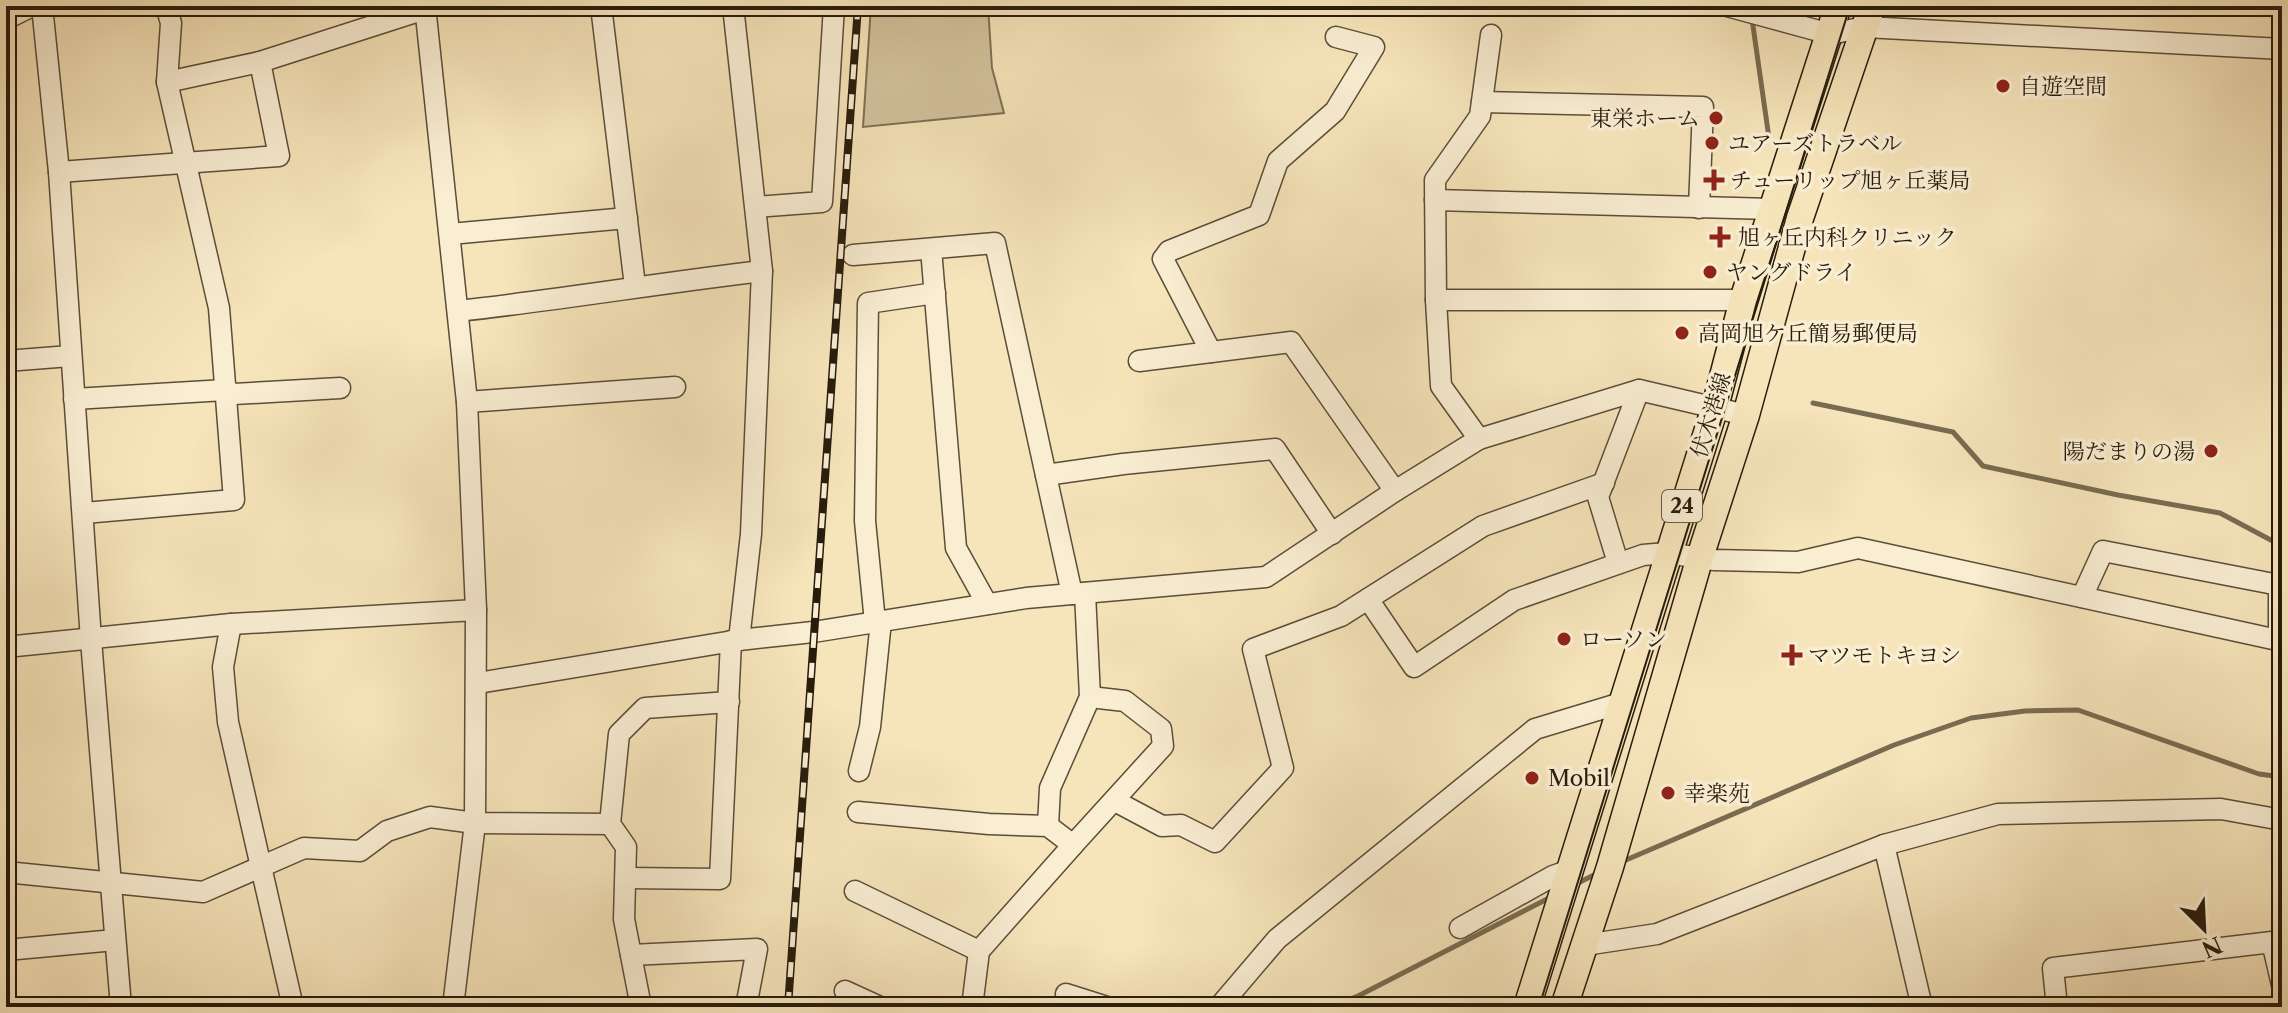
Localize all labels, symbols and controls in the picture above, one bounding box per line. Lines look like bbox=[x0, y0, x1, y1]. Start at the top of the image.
place label: 自遊空間 bbox=[2019, 73, 2107, 100]
marker: 自遊空間 bbox=[1994, 77, 2012, 95]
place label: 東栄ホーム bbox=[1590, 105, 1700, 132]
marker: 東栄ホーム bbox=[1707, 109, 1725, 127]
place label: ユアーズトラベル bbox=[1728, 130, 1902, 157]
marker: ユアーズトラベル bbox=[1703, 134, 1721, 152]
place label: チューリップ旭ヶ丘薬局 bbox=[1730, 167, 1970, 194]
marker: チューリップ旭ヶ丘薬局 bbox=[1705, 171, 1723, 189]
place label: 旭ヶ丘内科クリニック bbox=[1738, 224, 1957, 251]
marker: 旭ヶ丘内科クリニック bbox=[1709, 226, 1731, 248]
place label: ヤングドライ bbox=[1726, 259, 1857, 286]
marker: ヤングドライ bbox=[1701, 263, 1719, 281]
place label: 高岡旭ケ丘簡易郵便局 bbox=[1698, 320, 1918, 347]
marker: 高岡旭ケ丘簡易郵便局 bbox=[1673, 324, 1691, 342]
street label: 伏木港線 bbox=[1685, 369, 1737, 461]
place label: 陽だまりの湯 bbox=[2063, 438, 2195, 465]
marker: 陽だまりの湯 bbox=[2202, 442, 2220, 460]
road number: 24 bbox=[1662, 490, 1702, 522]
place label: ローソン bbox=[1580, 626, 1667, 653]
marker: ローソン bbox=[1555, 630, 1573, 648]
place label: マツモトキヨシ bbox=[1808, 642, 1961, 669]
marker: マツモトキヨシ bbox=[1783, 646, 1801, 664]
place label: Mobil bbox=[1548, 765, 1610, 792]
marker: Mobil bbox=[1523, 769, 1541, 787]
place label: 幸楽苑 bbox=[1684, 780, 1750, 807]
marker: 幸楽苑 bbox=[1659, 784, 1677, 802]
north arrow bbox=[2164, 889, 2244, 969]
text: N bbox=[2198, 931, 2226, 963]

